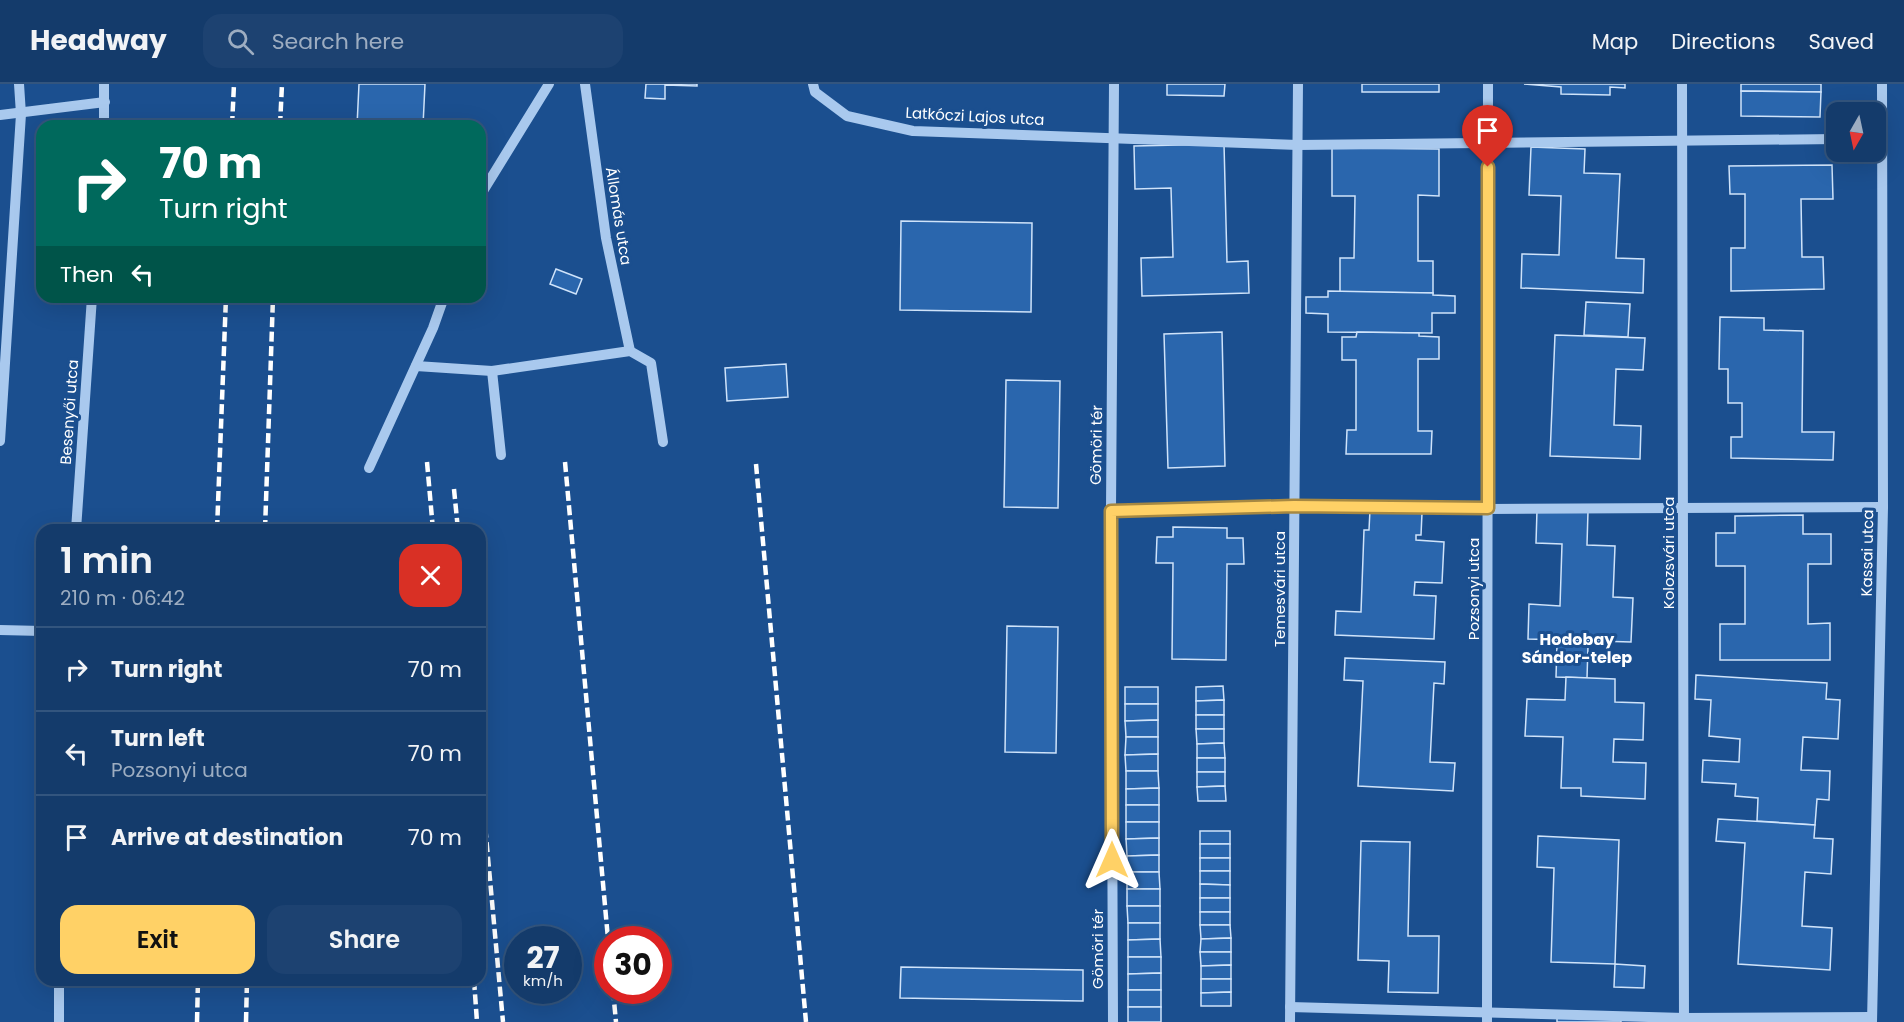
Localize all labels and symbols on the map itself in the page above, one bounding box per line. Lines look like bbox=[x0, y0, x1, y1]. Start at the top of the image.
street label: Latkóczi Lajos utca bbox=[905, 102, 1045, 130]
north arrow bbox=[1826, 102, 1886, 162]
pin bbox=[1462, 105, 1513, 167]
street label: Állomás utca bbox=[601, 166, 637, 266]
street label: Besenyői utca bbox=[55, 359, 83, 465]
street label: Gömöri tér bbox=[1085, 404, 1107, 485]
street label: Kolozsvári utca bbox=[1658, 497, 1679, 609]
street label: Kassai utca bbox=[1856, 509, 1878, 597]
street label: Temesvári utca bbox=[1269, 531, 1290, 647]
street label: Pozsonyi utca bbox=[1463, 538, 1484, 640]
district label: Hodobay Sándor-telep bbox=[1522, 628, 1632, 669]
position arrow bbox=[1080, 828, 1144, 892]
street label: Gömöri tér bbox=[1087, 909, 1108, 989]
speed limit sign: 30 bbox=[594, 926, 672, 1004]

